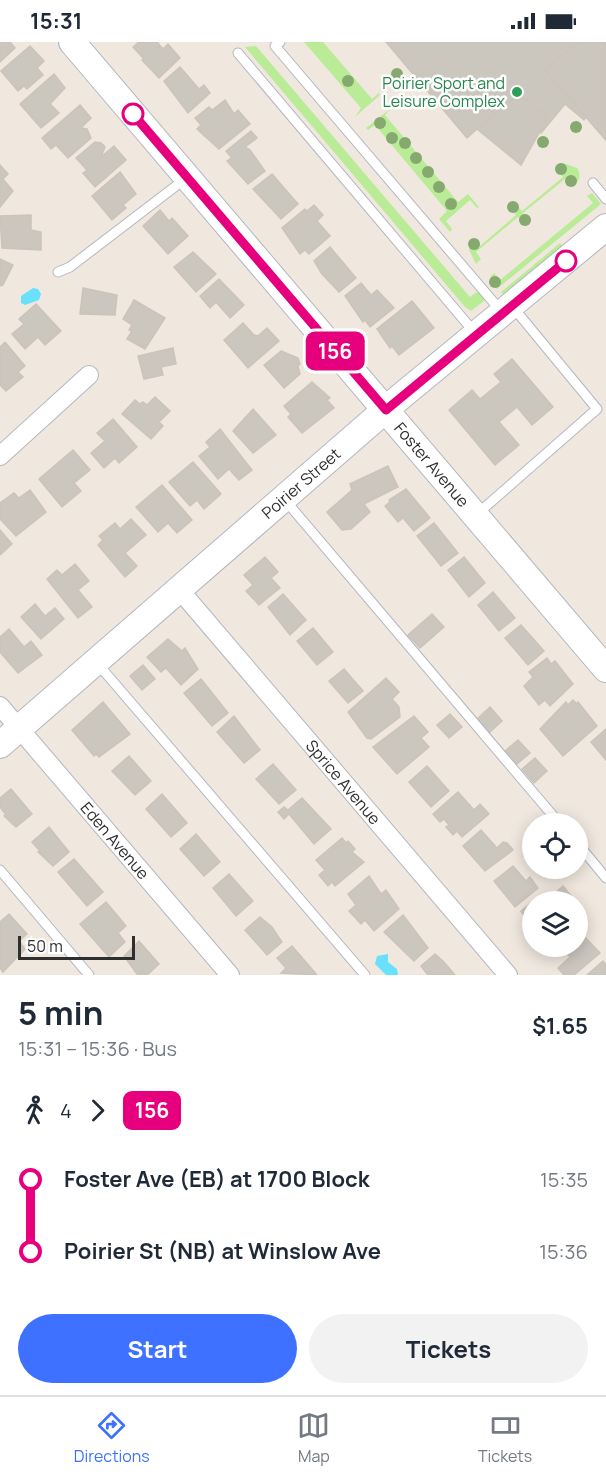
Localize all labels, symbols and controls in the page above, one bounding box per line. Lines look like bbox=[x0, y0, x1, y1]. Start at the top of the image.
text: 15:31 bbox=[30, 6, 83, 36]
place label: Poirier Sport and Leisure Complex bbox=[382, 72, 506, 112]
marker: Poirier Sport and Leisure Complex bbox=[510, 85, 524, 99]
unlabelled marker bbox=[122, 103, 144, 125]
unlabelled marker bbox=[555, 250, 577, 272]
line badge: 156 bbox=[300, 332, 370, 370]
text: 156 bbox=[318, 337, 352, 365]
street label: Foster Avenue bbox=[389, 417, 474, 512]
street label: Poirier Street bbox=[257, 443, 345, 524]
street label: Sprice Avenue bbox=[301, 735, 386, 829]
street label: Eden Avenue bbox=[76, 797, 154, 884]
map controls bbox=[522, 813, 588, 957]
button: locate bbox=[522, 813, 588, 879]
button: layers bbox=[522, 891, 588, 957]
scale bar bbox=[18, 933, 135, 960]
text: 50 m bbox=[27, 935, 63, 957]
text: 5 min bbox=[18, 990, 104, 1035]
text: $1.65 bbox=[532, 1011, 588, 1041]
text: 15:31 – 15:36 · Bus bbox=[18, 1035, 177, 1062]
icon: walk bbox=[18, 1094, 51, 1127]
icon: forward bbox=[81, 1094, 114, 1127]
text: 156 bbox=[135, 1096, 169, 1124]
text: 4 bbox=[60, 1097, 72, 1124]
text: Foster Ave (EB) at 1700 Block bbox=[64, 1164, 370, 1194]
text: 15:35 bbox=[540, 1166, 588, 1193]
text: Poirier St (NB) at Winslow Ave bbox=[64, 1236, 381, 1266]
text: 15:36 bbox=[539, 1238, 588, 1265]
button: Start bbox=[18, 1314, 297, 1383]
button: Tickets bbox=[309, 1314, 588, 1383]
tab: Directions bbox=[74, 1409, 150, 1467]
tab: Map bbox=[297, 1409, 330, 1467]
tab: Tickets bbox=[478, 1409, 532, 1467]

